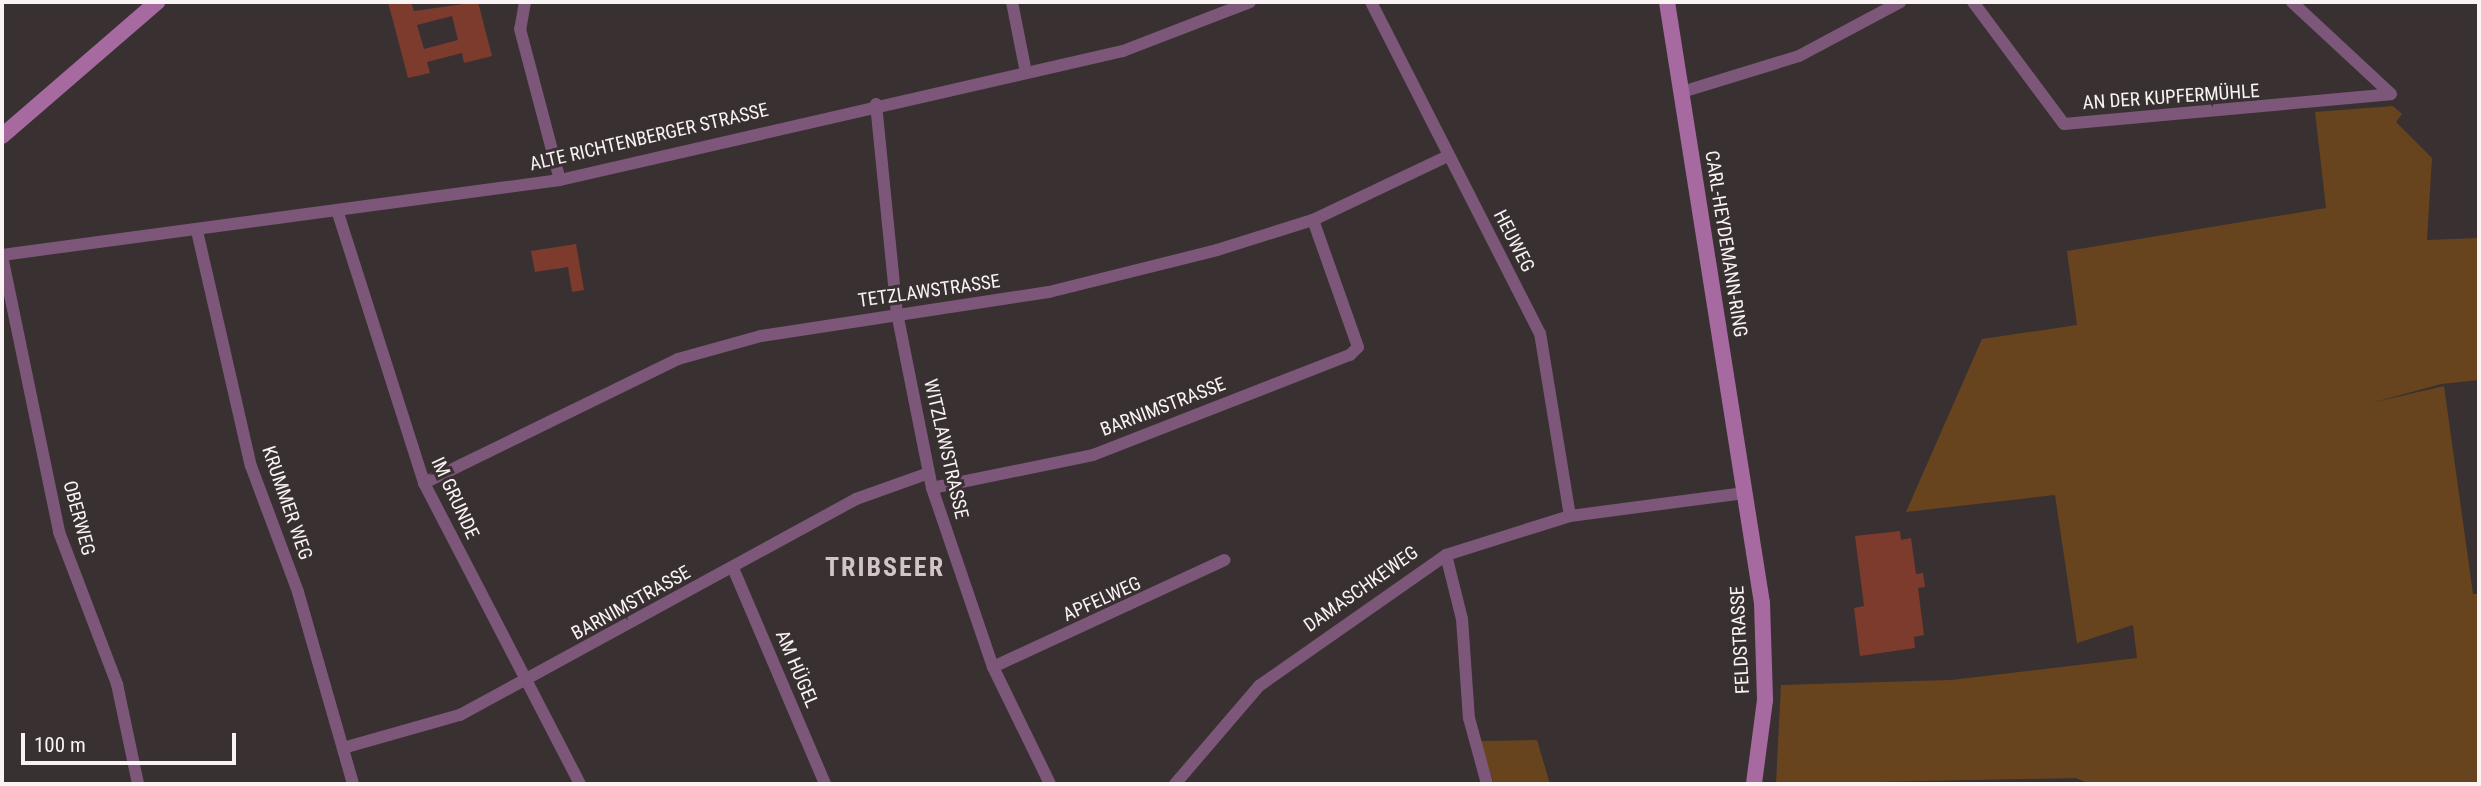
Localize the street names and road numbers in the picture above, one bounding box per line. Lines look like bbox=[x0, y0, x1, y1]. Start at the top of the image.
street label: AN DER KUPFERMÜHLE bbox=[2082, 79, 2260, 115]
street label: ALTE RICHTENBERGER STRASSE bbox=[527, 98, 771, 176]
street label: CARL-HEYDEMANN-RING bbox=[1700, 149, 1752, 339]
street label: HEUWEG bbox=[1489, 206, 1539, 276]
street label: TETZLAWSTRASSE bbox=[856, 270, 1002, 312]
street label: BARNIMSTRASSE bbox=[1097, 373, 1229, 441]
street label: WITZLAWSTRASSE bbox=[919, 377, 973, 521]
street label: KRUMMER WEG bbox=[257, 443, 317, 563]
street label: IM GRUNDE bbox=[426, 454, 484, 542]
street label: OBERWEG bbox=[58, 478, 100, 558]
street label: DAMASCHKEWEG bbox=[1299, 541, 1423, 637]
street label: BARNIMSTRASSE bbox=[568, 561, 694, 645]
street label: APFELWEG bbox=[1059, 572, 1145, 626]
street label: FELDSTRASSE bbox=[1726, 585, 1754, 695]
street label: AM HÜGEL bbox=[771, 627, 823, 711]

